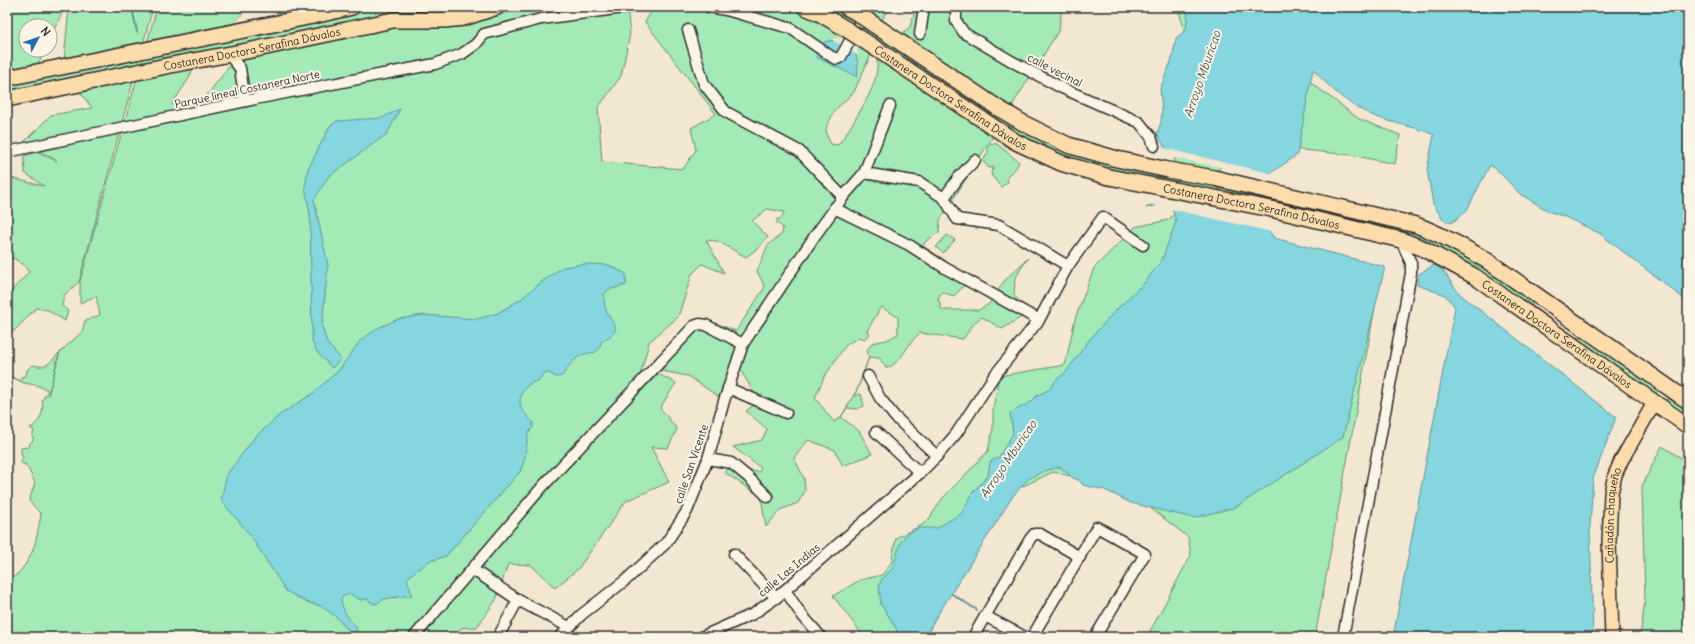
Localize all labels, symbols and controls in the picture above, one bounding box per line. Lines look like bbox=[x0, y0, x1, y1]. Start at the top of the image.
north arrow bbox=[18, 18, 58, 58]
text: N bbox=[38, 24, 53, 39]
street label: Costanera Doctora Serafina Dávalos bbox=[162, 24, 342, 73]
water label: Arroyo Mburicao bbox=[1180, 27, 1224, 119]
street label: Costanera Doctora Serafina Dávalos bbox=[872, 42, 1029, 153]
street label: calle vecinal bbox=[1025, 50, 1085, 90]
street label: Parque lineal Costanera Norte bbox=[173, 67, 321, 111]
street label: Costanera Doctora Serafina Dávalos bbox=[1162, 181, 1341, 232]
street label: Costanera Doctora Serafina Dávalos bbox=[1479, 277, 1635, 391]
water label: Arroyo Mburicao bbox=[976, 416, 1040, 501]
street label: calle San Vicente bbox=[671, 422, 711, 506]
street label: Cañadón chaqueño bbox=[1602, 465, 1625, 564]
street label: calle Las Indias bbox=[755, 540, 823, 600]

